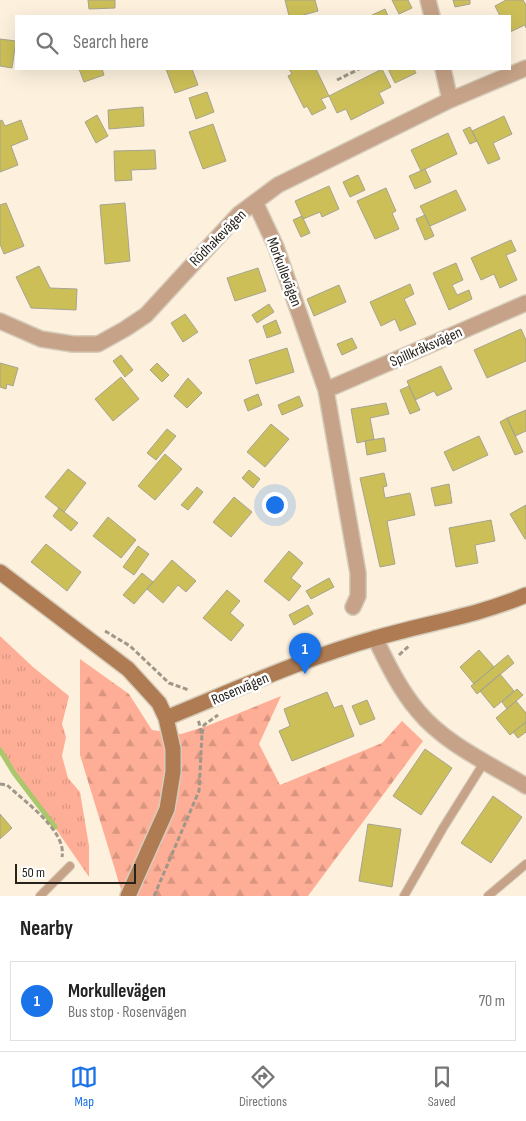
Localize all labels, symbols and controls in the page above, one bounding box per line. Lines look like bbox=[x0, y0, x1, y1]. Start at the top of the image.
search box bbox=[15, 15, 511, 70]
icon: search bbox=[33, 29, 61, 57]
text: Search here bbox=[73, 31, 149, 54]
street label: Rödhakevägen bbox=[186, 206, 250, 270]
street label: Morkullevägen bbox=[262, 235, 306, 309]
street label: Spillkråksvägen bbox=[387, 323, 465, 371]
your location bbox=[262, 492, 288, 518]
pin: 1 bbox=[289, 633, 321, 674]
street label: Rosenvägen bbox=[208, 668, 272, 710]
scale bar bbox=[15, 861, 136, 884]
text: 50 m bbox=[22, 864, 45, 881]
text: Nearby bbox=[20, 916, 73, 941]
text: Morkullevägen bbox=[68, 980, 166, 1003]
text: 1 bbox=[34, 992, 40, 1011]
text: 70 m bbox=[479, 992, 505, 1011]
text: Bus stop · Rosenvägen bbox=[68, 1003, 187, 1022]
tab: Map bbox=[70, 1063, 98, 1110]
tab: Directions bbox=[239, 1063, 287, 1110]
tab: Saved bbox=[428, 1063, 456, 1110]

